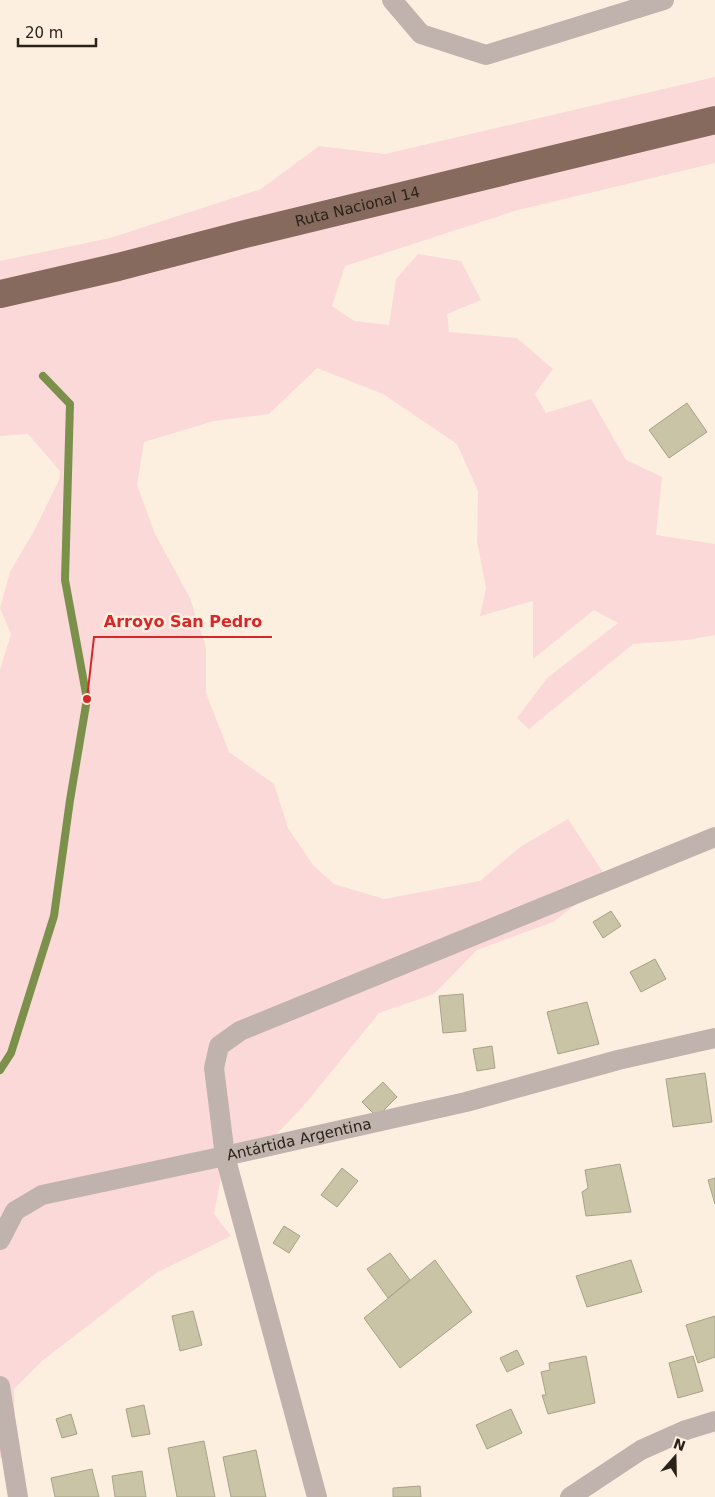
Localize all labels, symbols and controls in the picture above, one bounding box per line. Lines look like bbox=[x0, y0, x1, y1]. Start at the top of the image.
scale bar bbox=[18, 15, 95, 47]
text: 20 m bbox=[25, 24, 63, 42]
street label: Ruta Nacional 14 bbox=[293, 183, 422, 231]
callout: Arroyo San Pedro bbox=[94, 606, 272, 637]
text: Arroyo San Pedro bbox=[104, 612, 262, 631]
street label: Antártida Argentina bbox=[225, 1114, 373, 1164]
north arrow bbox=[650, 1432, 700, 1482]
text: N bbox=[671, 1435, 688, 1454]

